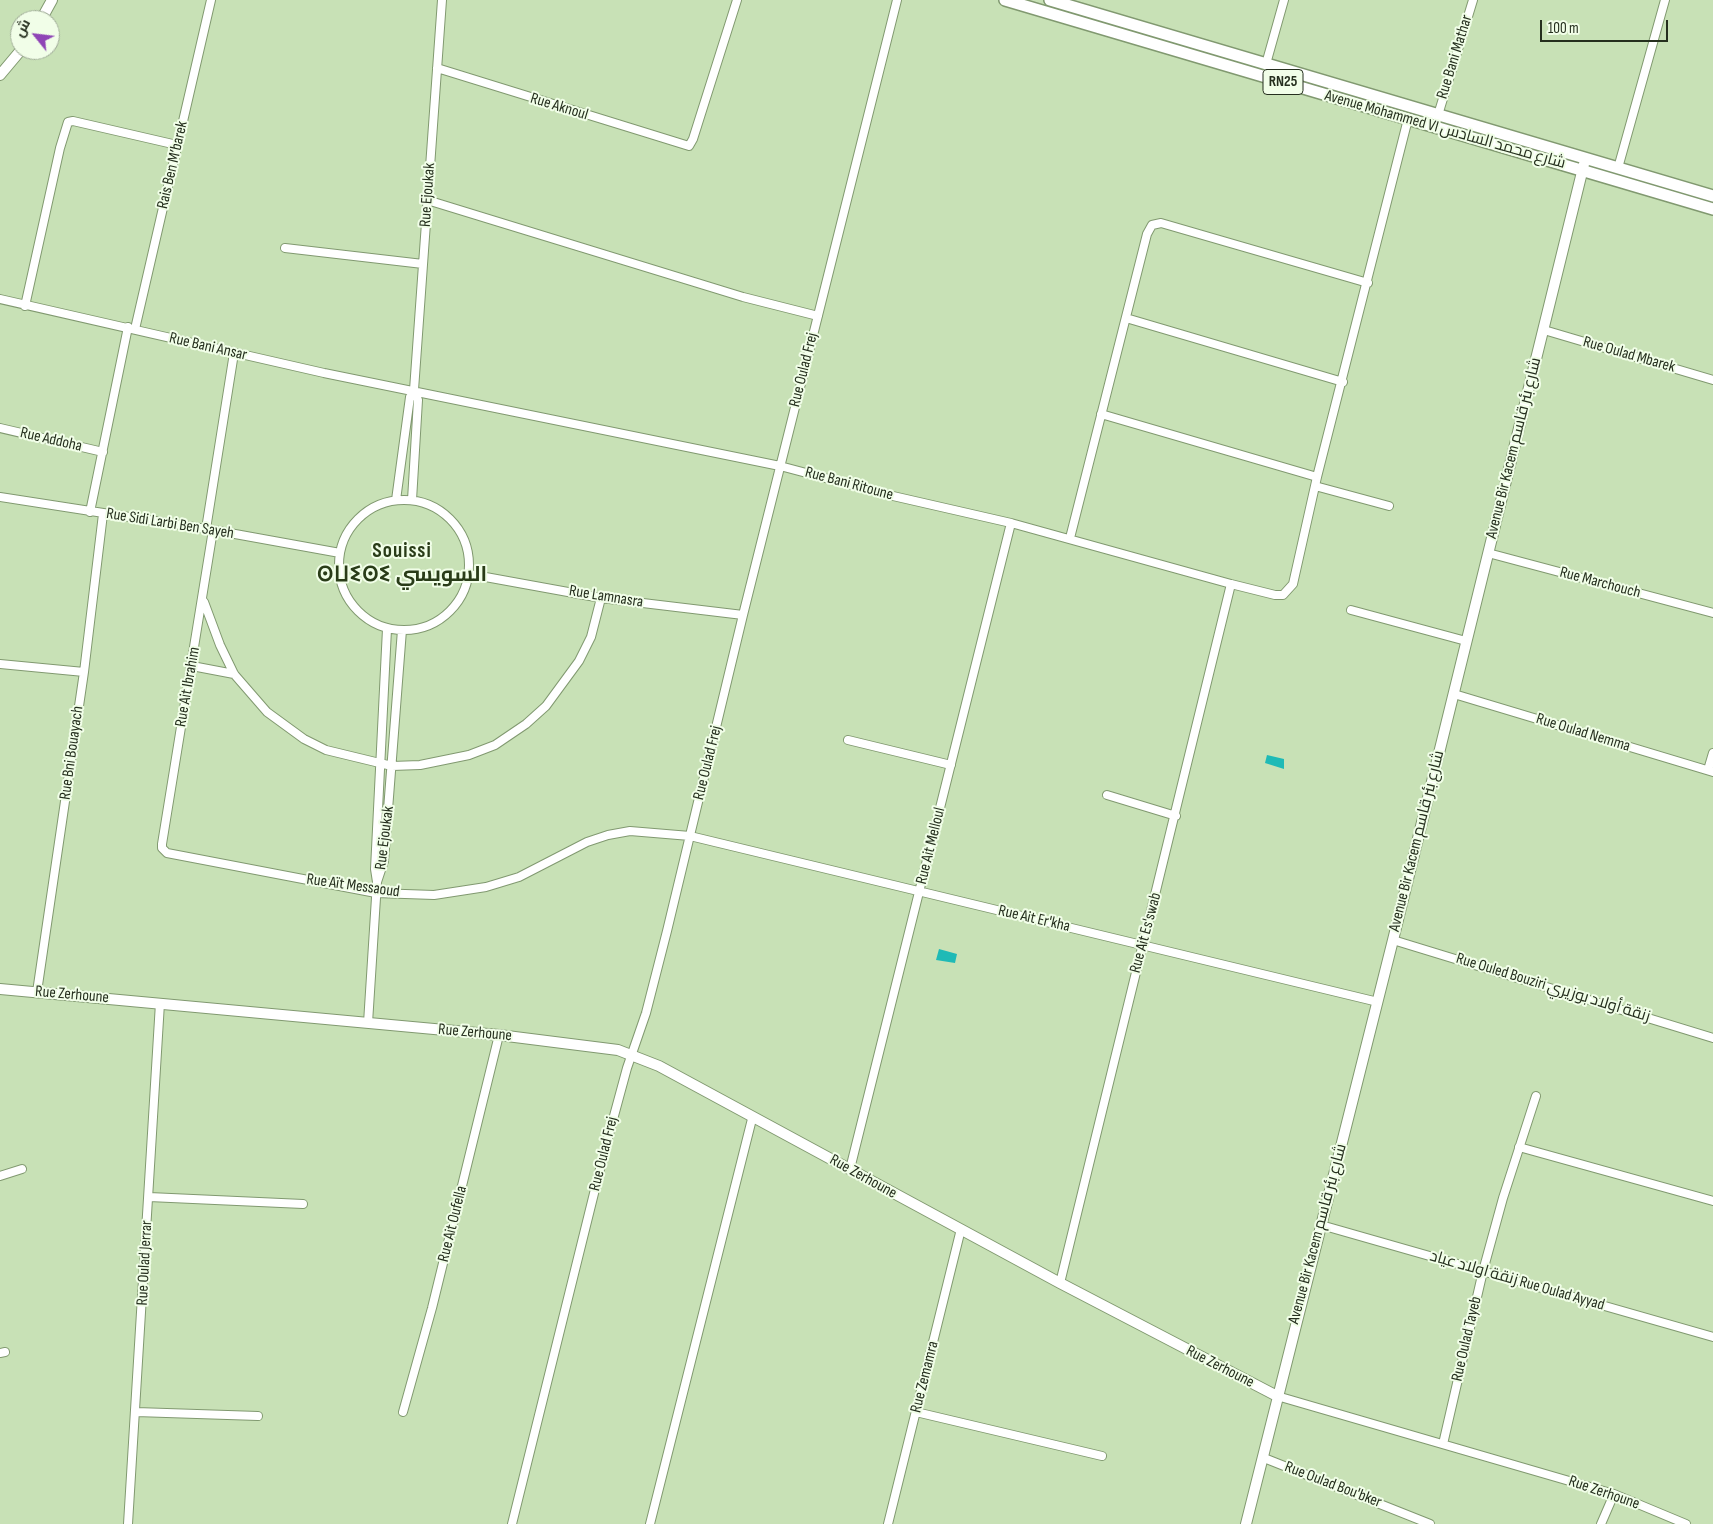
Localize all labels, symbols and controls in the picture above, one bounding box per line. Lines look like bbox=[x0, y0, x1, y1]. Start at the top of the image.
north arrow bbox=[10, 10, 60, 60]
scale bar bbox=[1543, 10, 1670, 42]
street label: Rue Bani Mathar bbox=[1433, 13, 1477, 101]
text: ش bbox=[11, 16, 34, 40]
text: 100 m bbox=[1548, 19, 1579, 38]
road number: RN25 bbox=[1263, 70, 1303, 94]
street label: Avenue Mohammed VI شارع محمد السادس bbox=[1322, 86, 1568, 174]
street label: Rue Aknoul bbox=[528, 89, 590, 125]
street label: Rais Ben M’barek bbox=[154, 119, 192, 211]
street label: Rue Ejoukak bbox=[416, 162, 440, 228]
street label: Rue Bani Ansar bbox=[167, 329, 249, 365]
street label: Rue Oulad Frej bbox=[786, 331, 822, 409]
street label: Rue Oulad Mbarek bbox=[1581, 333, 1677, 377]
street label: Avenue Bir Kacem شارع بئر قاسم bbox=[1482, 356, 1546, 540]
street label: Rue Addoha bbox=[18, 424, 84, 456]
street label: Rue Bani Ritoune bbox=[803, 463, 895, 505]
street label: Rue Sidi Larbi Ben Sayeh bbox=[105, 504, 235, 544]
district label: Souissi ⵙⵡⵉⵙⵉ السويسي bbox=[320, 539, 484, 589]
street label: Rue Marchouch bbox=[1557, 563, 1643, 603]
street label: Rue Lamnasra bbox=[568, 582, 644, 612]
street label: Rue Ait Ibrahim bbox=[172, 646, 204, 728]
street label: Rue Bni Bouayach bbox=[56, 705, 88, 801]
street label: Rue Oulad Nemma bbox=[1534, 710, 1632, 756]
street label: Rue Oulad Frej bbox=[690, 724, 726, 802]
street label: Avenue Bir Kacem شارع بئر قاسم bbox=[1385, 749, 1449, 933]
street label: Rue Ejoukak bbox=[372, 805, 398, 871]
street label: Rue Ait Melloul bbox=[912, 806, 950, 886]
street label: Rue Aït Messaoud bbox=[305, 870, 401, 902]
street label: Rue Ait Es'swab bbox=[1126, 891, 1166, 975]
street label: Rue Ait Er'kha bbox=[996, 901, 1072, 937]
street label: Rue Ouled Bouziri زنقة أولاد بوزيري bbox=[1454, 949, 1652, 1027]
street label: Rue Zerhoune bbox=[34, 982, 110, 1008]
street label: Rue Zerhoune bbox=[437, 1020, 513, 1046]
street label: Rue Oulad Frej bbox=[586, 1115, 622, 1193]
street label: Avenue Bir Kacem شارع بئر قاسم bbox=[1285, 1142, 1351, 1326]
street label: Rue Zerhoune bbox=[826, 1151, 900, 1203]
street label: Rue Ait Oufella bbox=[434, 1184, 472, 1264]
street label: Rue Oulad Jerrar bbox=[133, 1220, 157, 1306]
street label: زنقة اولاد عياد Rue Oulad Ayyad bbox=[1427, 1247, 1607, 1315]
street label: Rue Oulad Tayeb bbox=[1448, 1295, 1486, 1383]
street label: Rue Zemamra bbox=[907, 1339, 943, 1415]
street label: Rue Zerhoune bbox=[1183, 1342, 1257, 1392]
street label: Rue Oulad Bou'bker bbox=[1282, 1458, 1384, 1512]
street label: Rue Zerhoune bbox=[1566, 1472, 1642, 1514]

